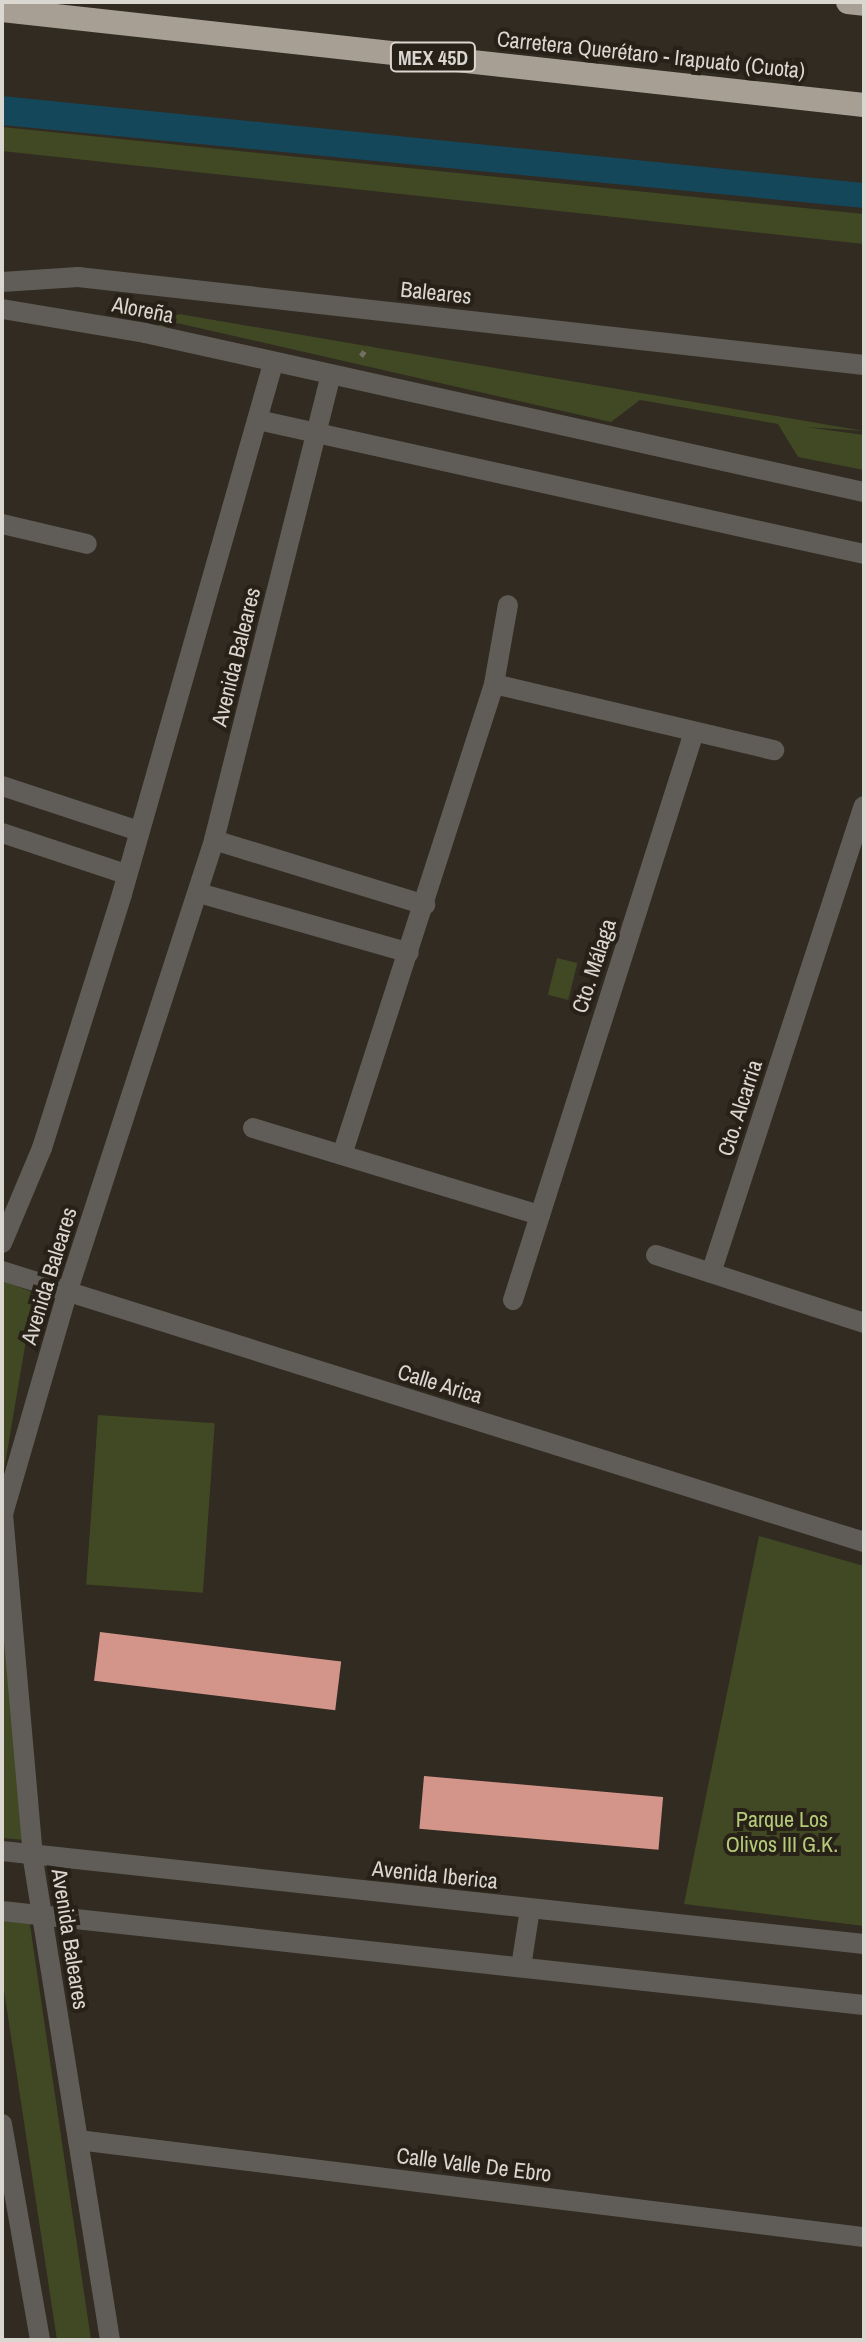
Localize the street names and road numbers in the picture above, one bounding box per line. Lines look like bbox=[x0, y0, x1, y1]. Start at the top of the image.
street label: Carretera Querétaro - Irapuato (Cuota) bbox=[496, 26, 806, 84]
road number: MEX 45D bbox=[389, 41, 477, 73]
street label: Baleares bbox=[399, 276, 473, 310]
street label: Aloreña bbox=[110, 291, 176, 329]
street label: Avenida Baleares bbox=[206, 585, 266, 729]
street label: Cto. Málaga bbox=[566, 916, 622, 1016]
street label: Cto. Alcarria bbox=[712, 1056, 768, 1160]
street label: Avenida Baleares bbox=[16, 1204, 82, 1348]
street label: Calle Arica bbox=[394, 1358, 486, 1410]
street label: Avenida Iberica bbox=[371, 1855, 499, 1895]
street label: Avenida Baleares bbox=[46, 1867, 94, 2011]
street label: Calle Valle De Ebro bbox=[395, 2142, 553, 2188]

